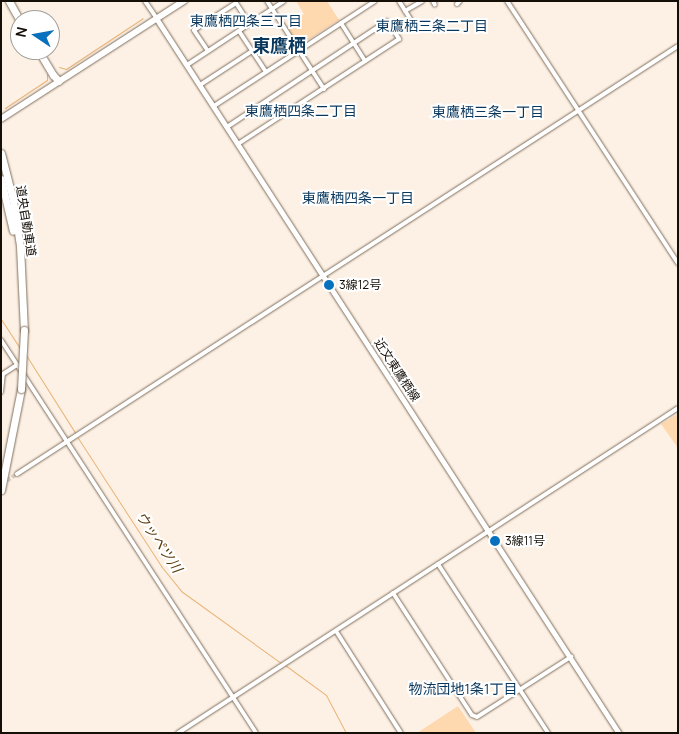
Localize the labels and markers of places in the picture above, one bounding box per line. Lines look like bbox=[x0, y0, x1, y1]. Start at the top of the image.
place label: 3線12号 bbox=[339, 278, 381, 292]
marker: 3線12号 bbox=[323, 279, 335, 291]
place label: 3線11号 bbox=[505, 534, 545, 548]
marker: 3線11号 bbox=[489, 535, 501, 547]

